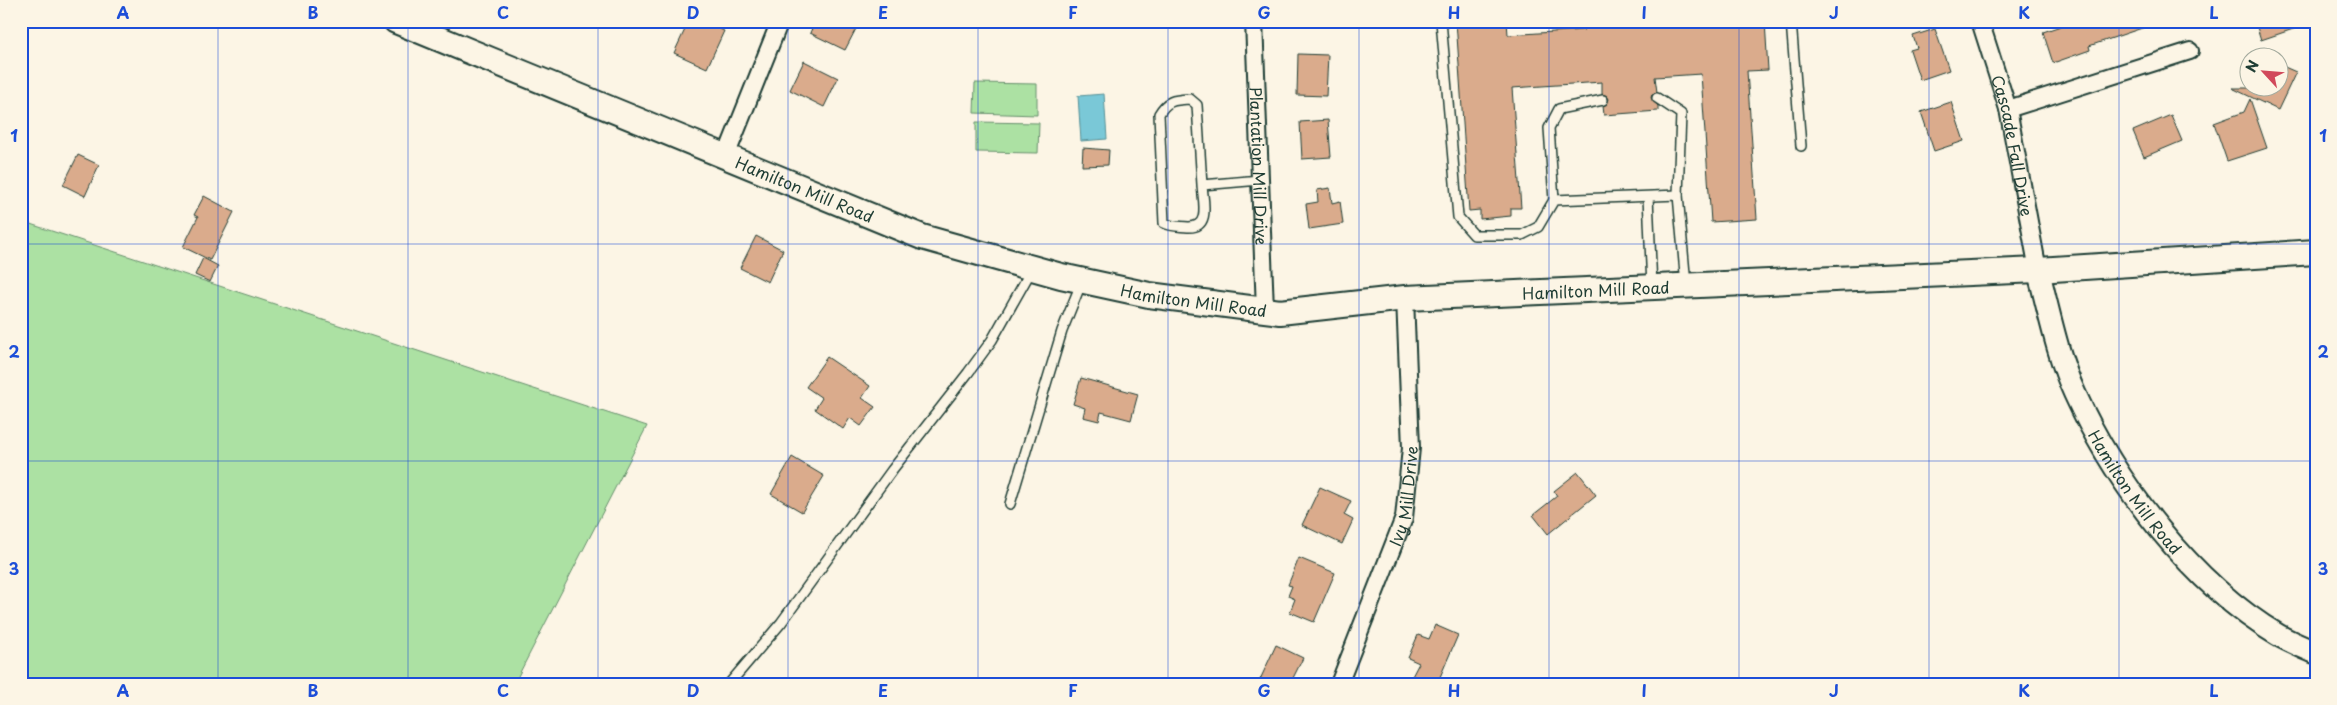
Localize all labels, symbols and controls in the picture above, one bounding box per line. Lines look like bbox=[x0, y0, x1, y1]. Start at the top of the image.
text: A bbox=[117, 0, 130, 24]
text: B bbox=[308, 0, 319, 24]
text: C bbox=[497, 0, 509, 24]
text: D bbox=[687, 0, 699, 24]
text: E bbox=[878, 0, 888, 24]
text: F bbox=[1068, 0, 1078, 24]
text: G bbox=[1257, 0, 1271, 24]
text: H bbox=[1448, 0, 1460, 24]
text: I bbox=[1641, 0, 1647, 24]
text: J bbox=[1829, 0, 1839, 24]
text: K bbox=[2018, 0, 2030, 24]
text: L bbox=[2209, 0, 2219, 24]
north arrow bbox=[2240, 48, 2290, 98]
text: N bbox=[2240, 56, 2264, 76]
street label: Cascade Fall Drive bbox=[1986, 72, 2040, 218]
street label: Plantation Mill Drive bbox=[1245, 86, 1275, 245]
text: 1 bbox=[10, 123, 18, 147]
text: 1 bbox=[2319, 123, 2327, 147]
street label: Hamilton Mill Road bbox=[732, 150, 878, 228]
street label: Hamilton Mill Road bbox=[1522, 274, 1670, 305]
street label: Hamilton Mill Road bbox=[1118, 277, 1268, 322]
text: 2 bbox=[8, 339, 20, 363]
text: 2 bbox=[2317, 339, 2329, 363]
street label: Hamilton Mill Road bbox=[2083, 425, 2188, 559]
street label: Ivy Mill Drive bbox=[1382, 445, 1423, 550]
text: 3 bbox=[9, 556, 19, 580]
text: 3 bbox=[2318, 556, 2328, 580]
text: A bbox=[117, 678, 130, 702]
text: B bbox=[308, 678, 319, 702]
text: C bbox=[497, 678, 509, 702]
text: D bbox=[687, 678, 699, 702]
text: E bbox=[878, 678, 888, 702]
text: F bbox=[1068, 678, 1078, 702]
text: G bbox=[1257, 678, 1271, 702]
text: H bbox=[1448, 678, 1460, 702]
text: I bbox=[1641, 678, 1647, 702]
text: J bbox=[1829, 678, 1839, 702]
text: K bbox=[2018, 678, 2030, 702]
text: L bbox=[2209, 678, 2219, 702]

